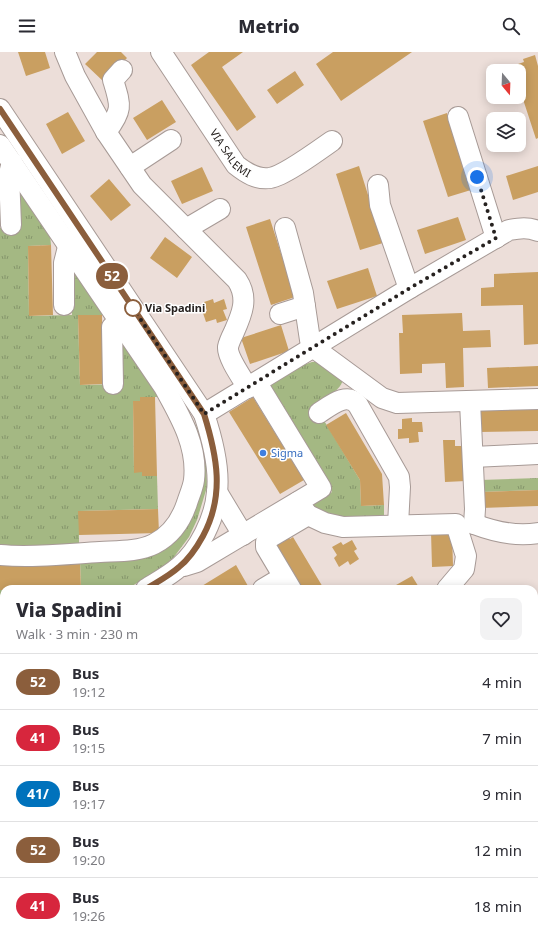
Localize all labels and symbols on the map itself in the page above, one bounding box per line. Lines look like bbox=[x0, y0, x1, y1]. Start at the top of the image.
north arrow bbox=[486, 64, 526, 104]
street label: VIA SALEMI bbox=[207, 126, 254, 181]
your location bbox=[467, 167, 487, 187]
line badge: 52 bbox=[94, 263, 130, 289]
marker: Via Spadini bbox=[124, 299, 142, 317]
place label: Via Spadini bbox=[145, 300, 205, 315]
place label: Sigma bbox=[271, 445, 303, 460]
marker: Sigma bbox=[258, 448, 268, 458]

